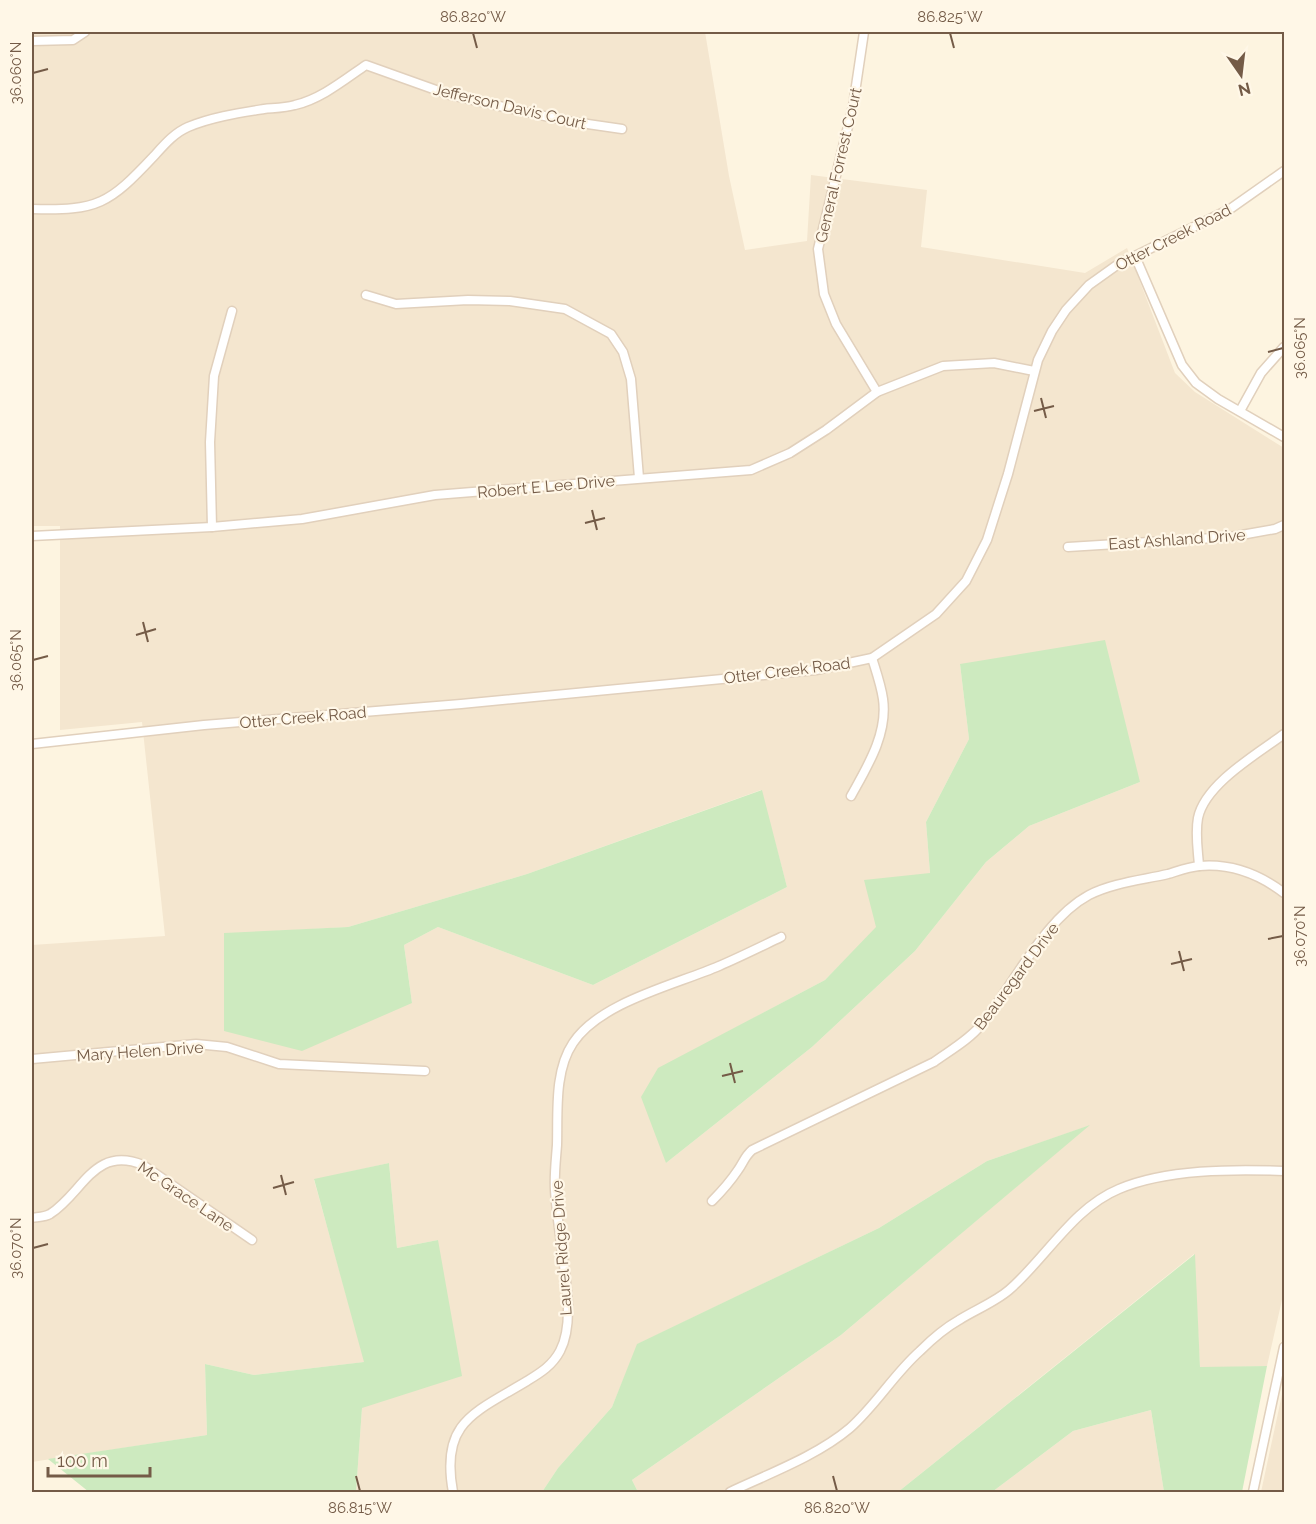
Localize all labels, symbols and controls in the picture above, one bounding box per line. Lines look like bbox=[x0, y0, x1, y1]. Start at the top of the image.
text: 86.820°W bbox=[440, 8, 506, 26]
text: 86.825°W bbox=[917, 8, 983, 26]
text: 36.060°N bbox=[7, 42, 25, 104]
north arrow bbox=[1211, 45, 1271, 105]
text: N bbox=[1236, 78, 1253, 100]
street label: Jefferson Davis Court bbox=[432, 80, 589, 133]
street label: General Forrest Court bbox=[811, 85, 866, 245]
street label: Otter Creek Road bbox=[1112, 200, 1234, 275]
text: 36.065°N bbox=[1291, 317, 1309, 379]
street label: Robert E Lee Drive bbox=[476, 471, 616, 502]
street label: East Ashland Drive bbox=[1108, 525, 1246, 554]
text: 36.065°N bbox=[7, 629, 25, 691]
street label: Otter Creek Road bbox=[723, 653, 851, 688]
street label: Otter Creek Road bbox=[239, 702, 367, 733]
text: 36.070°N bbox=[1291, 905, 1309, 967]
street label: Beauregard Drive bbox=[970, 919, 1063, 1034]
street label: Mary Helen Drive bbox=[76, 1038, 204, 1065]
street label: Mc Grace Lane bbox=[134, 1157, 237, 1235]
street label: Laurel Ridge Drive bbox=[547, 1180, 576, 1316]
text: 36.070°N bbox=[7, 1217, 25, 1279]
scale bar bbox=[48, 1440, 150, 1478]
text: 100 m bbox=[57, 1450, 108, 1471]
text: 86.815°W bbox=[328, 1499, 392, 1517]
text: 86.820°W bbox=[804, 1499, 870, 1517]

